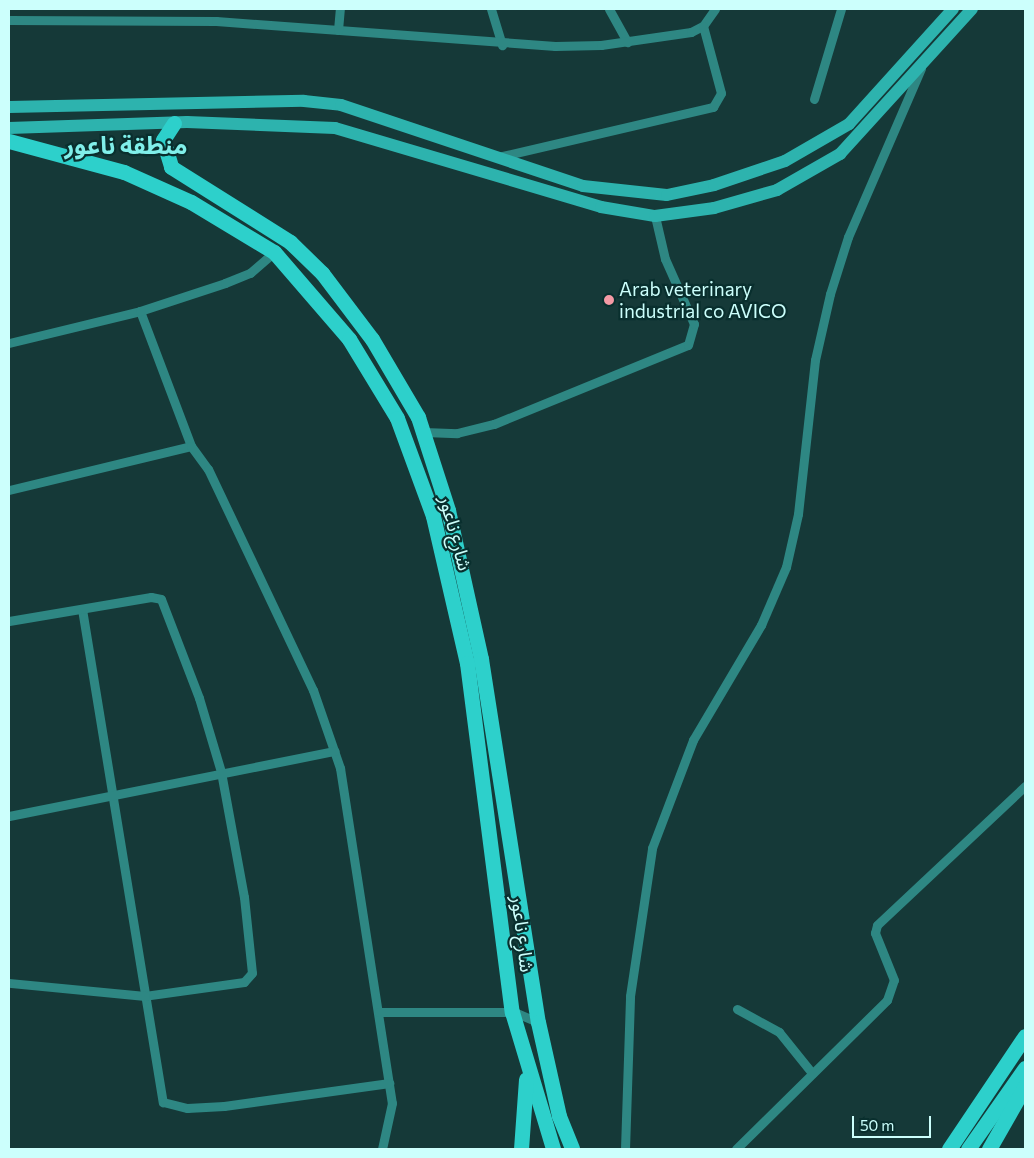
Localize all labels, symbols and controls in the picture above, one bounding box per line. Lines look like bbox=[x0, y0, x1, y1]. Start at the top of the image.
district label: منطقة ناعور bbox=[64, 131, 188, 159]
place label: Arab veterinary industrial co AVICO bbox=[619, 278, 787, 322]
marker: Arab veterinary industrial co AVICO bbox=[603, 294, 615, 306]
street label: شارع ناعور bbox=[435, 493, 477, 573]
street label: شارع ناعور bbox=[507, 894, 539, 974]
scale bar bbox=[854, 1106, 933, 1138]
text: 50 m bbox=[860, 1116, 894, 1134]

